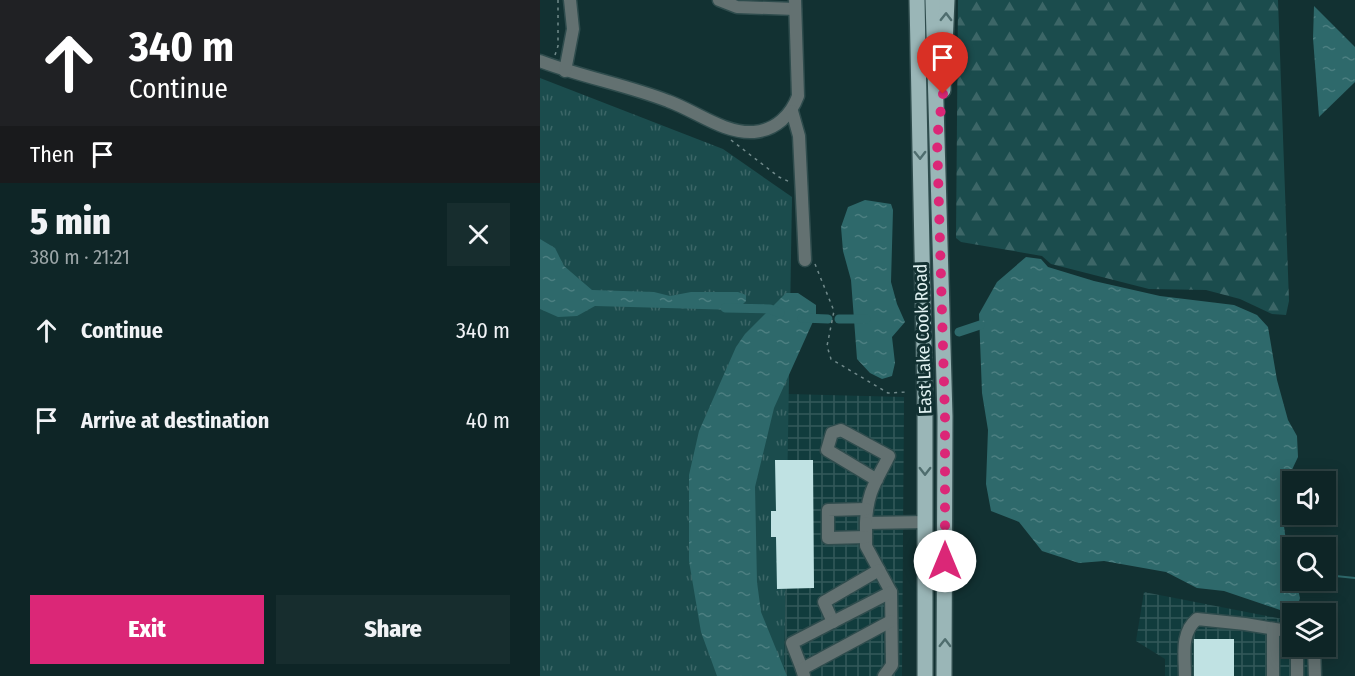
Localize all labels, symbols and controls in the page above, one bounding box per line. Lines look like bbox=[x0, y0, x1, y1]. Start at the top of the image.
one-way arrow bbox=[940, 12, 953, 21]
text: 340 m bbox=[129, 22, 234, 72]
icon: ahead bbox=[30, 24, 108, 102]
pin bbox=[917, 32, 968, 94]
icon: arrive bbox=[926, 41, 959, 74]
text: Continue bbox=[129, 73, 228, 105]
icon: arrive bbox=[86, 138, 119, 171]
text: Then bbox=[30, 141, 74, 168]
one-way arrow bbox=[914, 151, 926, 160]
text: 5 min bbox=[30, 200, 111, 244]
button: close bbox=[447, 203, 510, 266]
text: 380 m · 21:21 bbox=[30, 245, 130, 269]
street label: East Lake Cook Road bbox=[909, 263, 937, 415]
icon: ahead bbox=[30, 314, 63, 347]
text: Continue bbox=[81, 317, 163, 344]
text: 340 m bbox=[456, 317, 510, 344]
icon: arrive bbox=[30, 404, 63, 437]
text: Arrive at destination bbox=[81, 407, 269, 434]
text: 40 m bbox=[466, 407, 510, 434]
one-way arrow bbox=[919, 466, 931, 475]
map controls bbox=[1282, 471, 1336, 657]
button: sound bbox=[1282, 471, 1336, 525]
position arrow bbox=[913, 529, 977, 593]
button: search bbox=[1282, 537, 1336, 591]
button: Exit bbox=[30, 595, 264, 664]
button: Share bbox=[276, 595, 510, 664]
button: layers bbox=[1282, 603, 1336, 657]
one-way arrow bbox=[939, 638, 951, 647]

